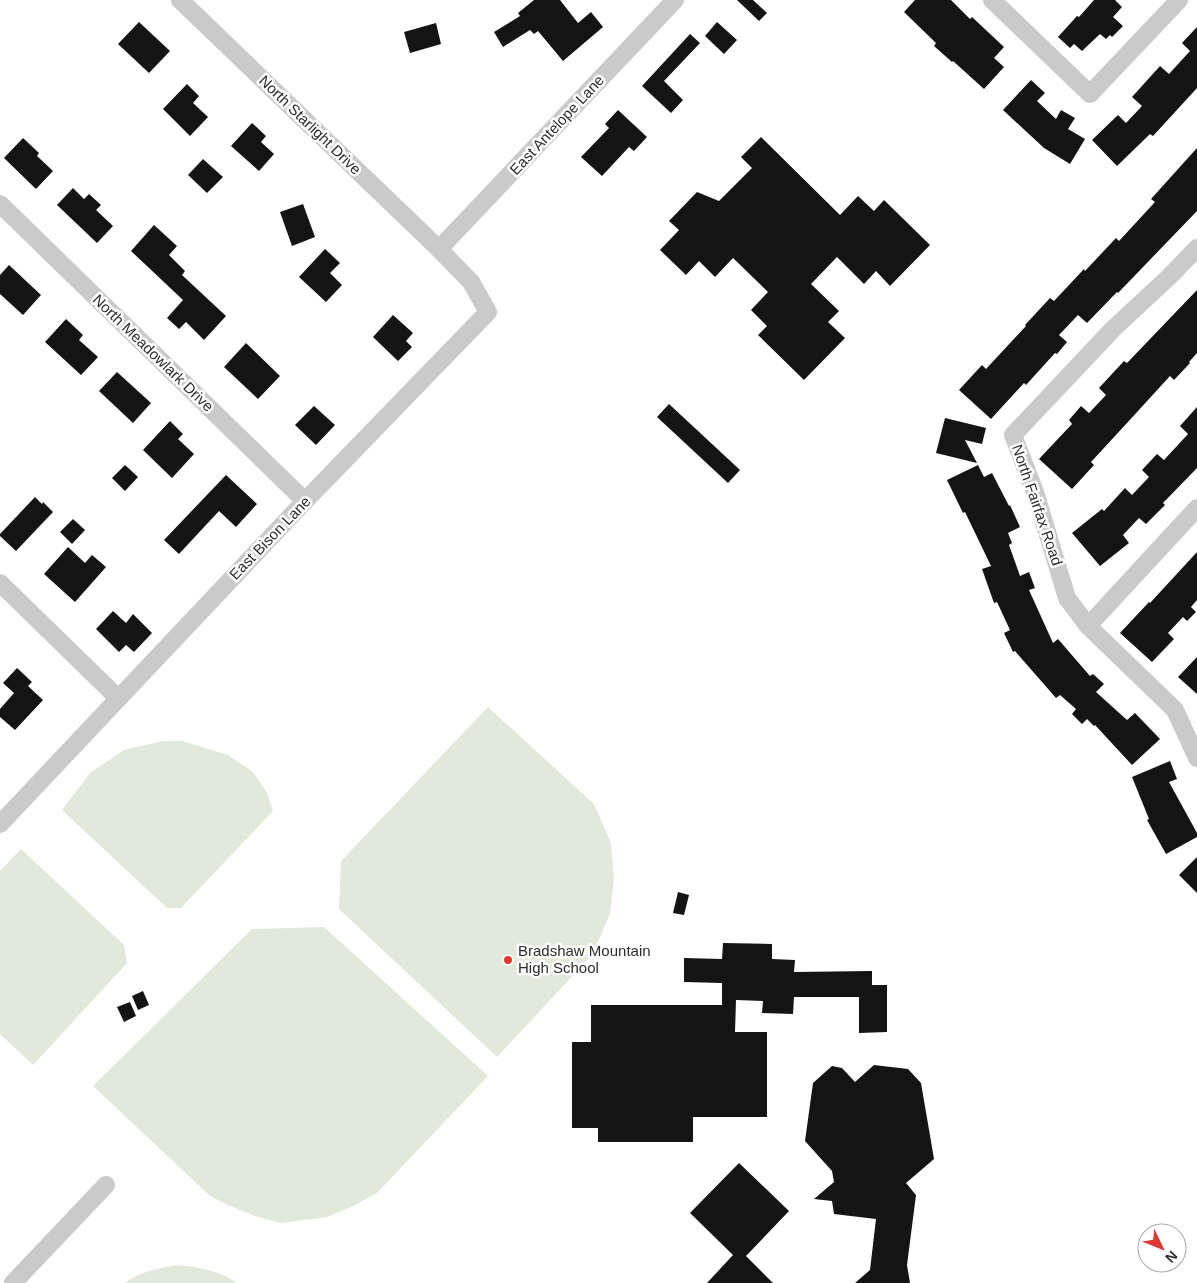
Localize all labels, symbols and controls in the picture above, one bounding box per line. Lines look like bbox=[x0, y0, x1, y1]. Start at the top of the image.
street label: East Antelope Lane bbox=[506, 71, 607, 178]
street label: North Starlight Drive bbox=[256, 72, 365, 178]
street label: North Meadowlark Drive bbox=[90, 291, 217, 415]
street label: North Fairfax Road bbox=[1009, 442, 1066, 568]
street label: East Bison Lane bbox=[226, 492, 314, 583]
place label: Bradshaw Mountain High School bbox=[518, 942, 651, 976]
marker: Bradshaw Mountain High School bbox=[502, 954, 514, 966]
north arrow bbox=[1137, 1223, 1187, 1273]
text: N bbox=[1162, 1248, 1181, 1266]

